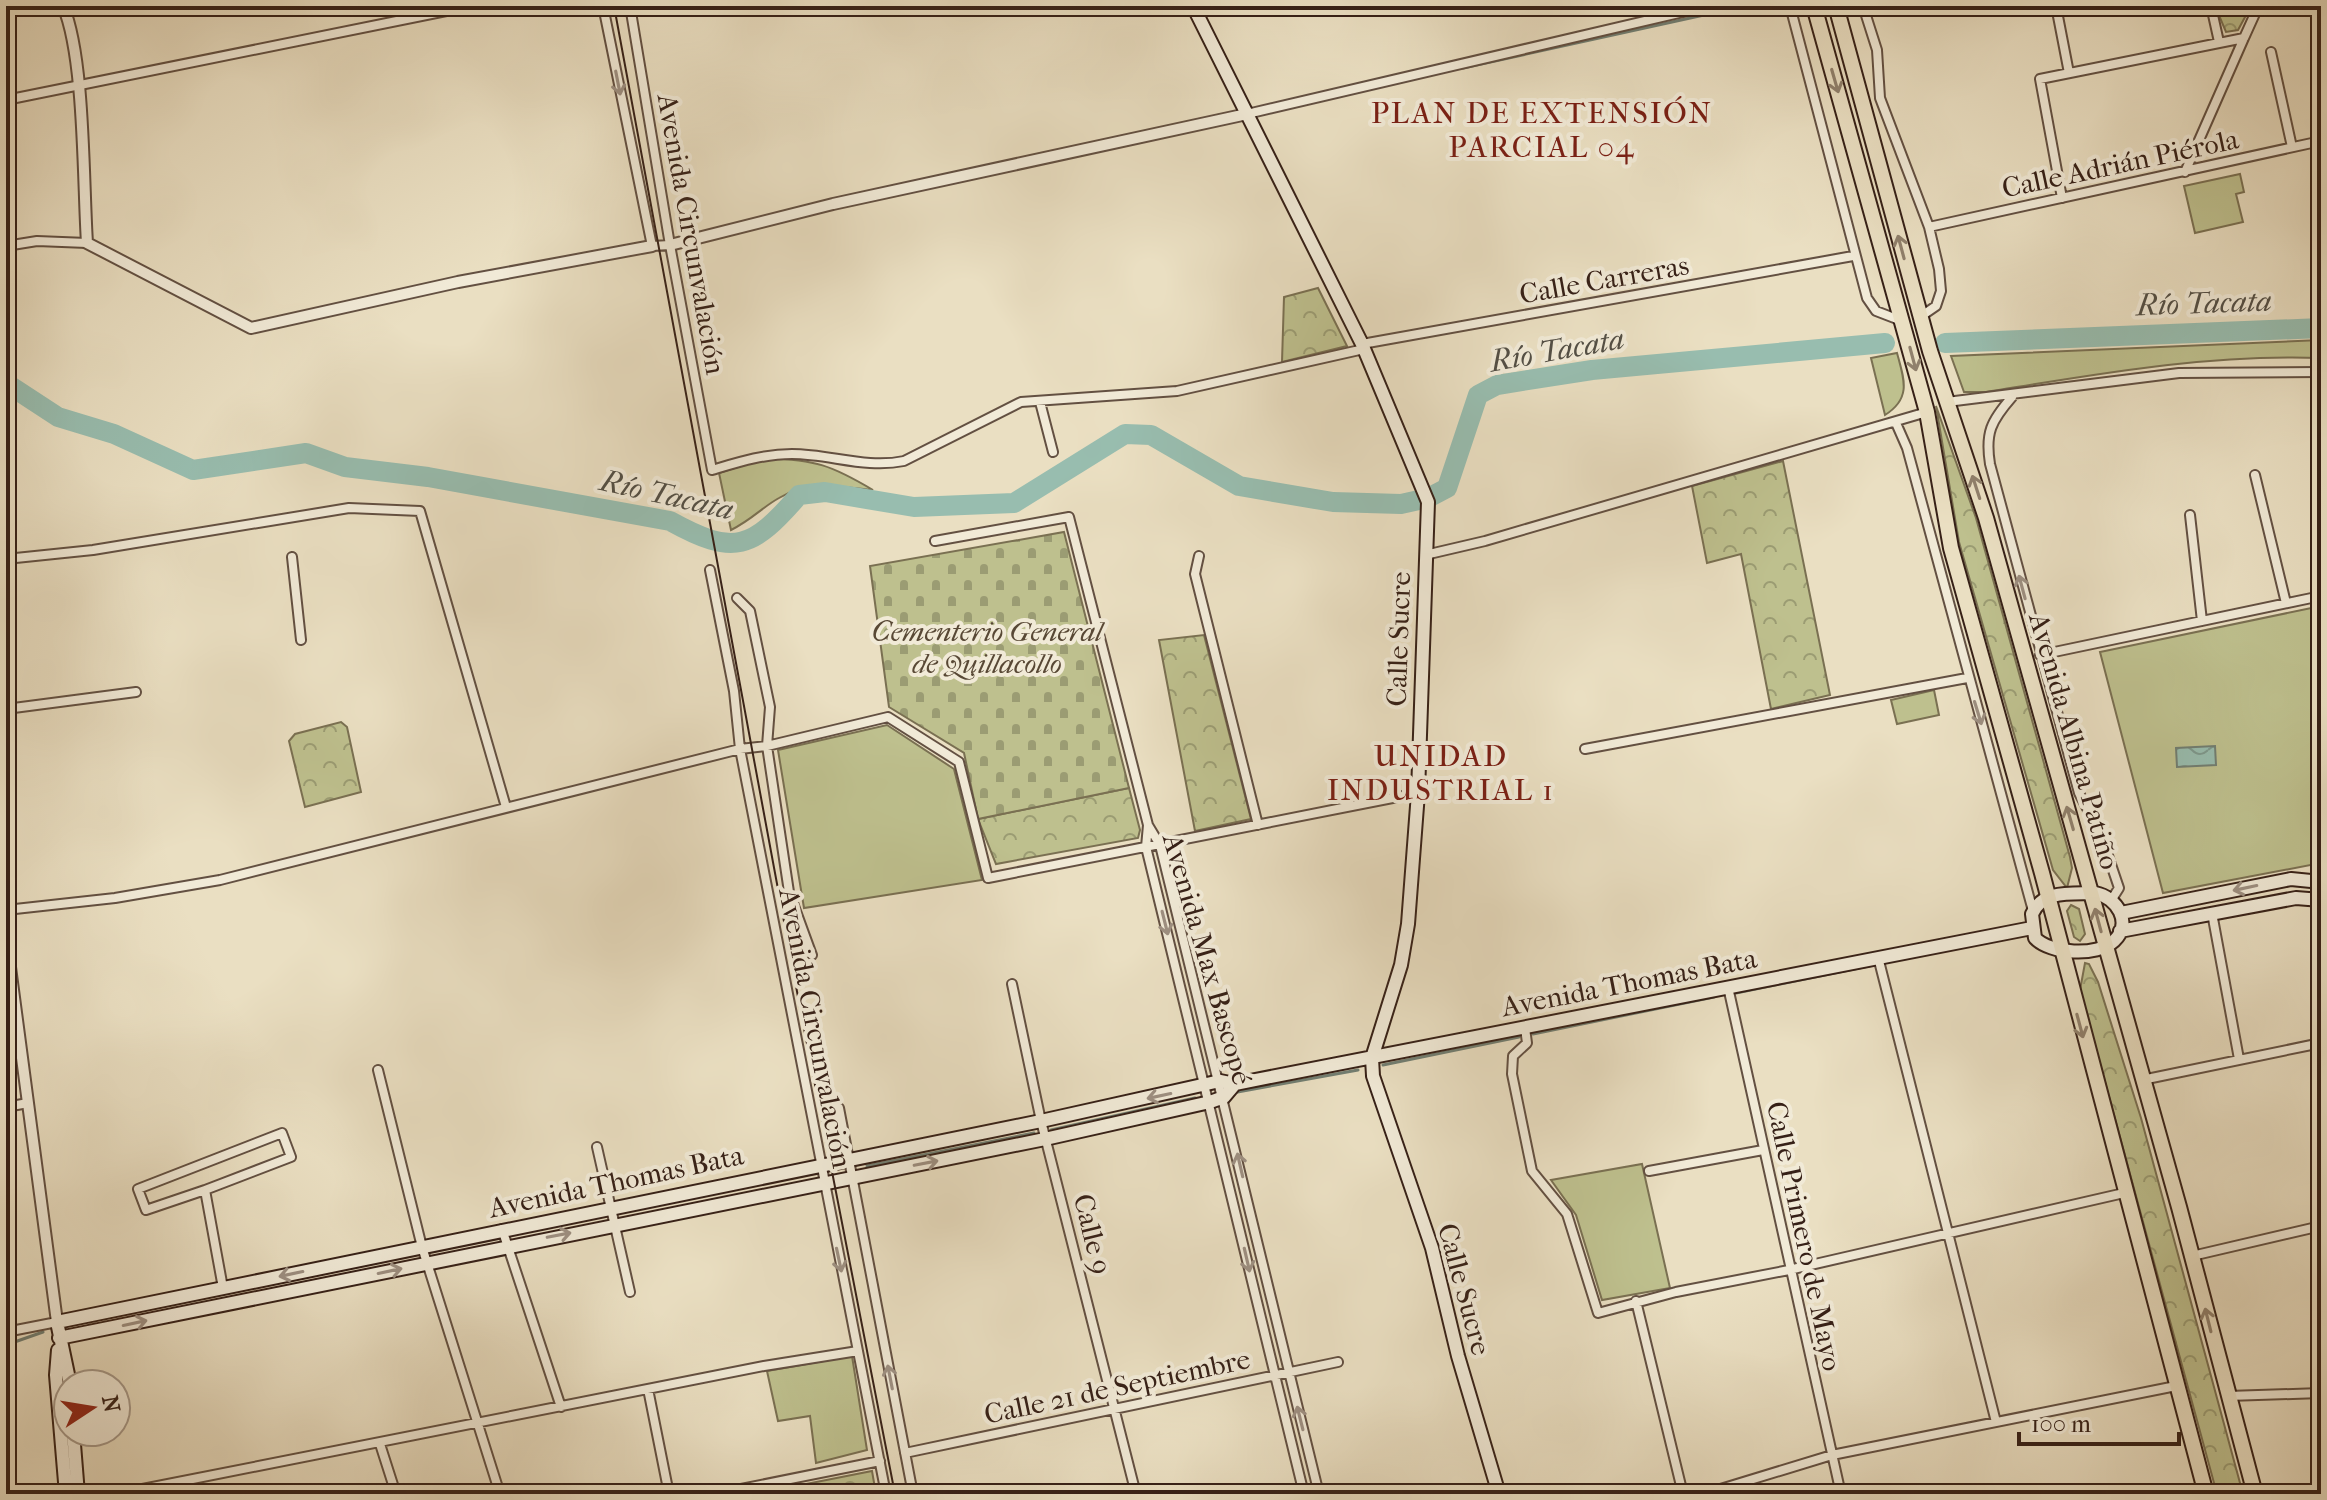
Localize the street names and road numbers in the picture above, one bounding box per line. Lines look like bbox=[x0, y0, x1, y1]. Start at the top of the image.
street label: Avenida Circunvalación bbox=[650, 90, 732, 377]
street label: Calle Adrián Piérola bbox=[1999, 122, 2242, 205]
street label: Calle Carreras bbox=[1517, 248, 1691, 311]
street label: Calle Sucre bbox=[1380, 571, 1417, 707]
street label: Avenida Albina Patiño bbox=[2022, 608, 2127, 873]
street label: Avenida Max Bascopé bbox=[1156, 829, 1259, 1089]
street label: Avenida Circunvalación bbox=[772, 885, 859, 1171]
street label: Avenida Thomas Bata bbox=[1498, 941, 1760, 1024]
street label: Calle Primero de Mayo bbox=[1760, 1098, 1849, 1374]
street label: Avenida Thomas Bata bbox=[485, 1138, 747, 1225]
street label: Calle 9 bbox=[1067, 1191, 1118, 1278]
street label: Calle Sucre bbox=[1431, 1220, 1498, 1359]
street label: Calle 21 de Septiembre bbox=[981, 1342, 1253, 1431]

